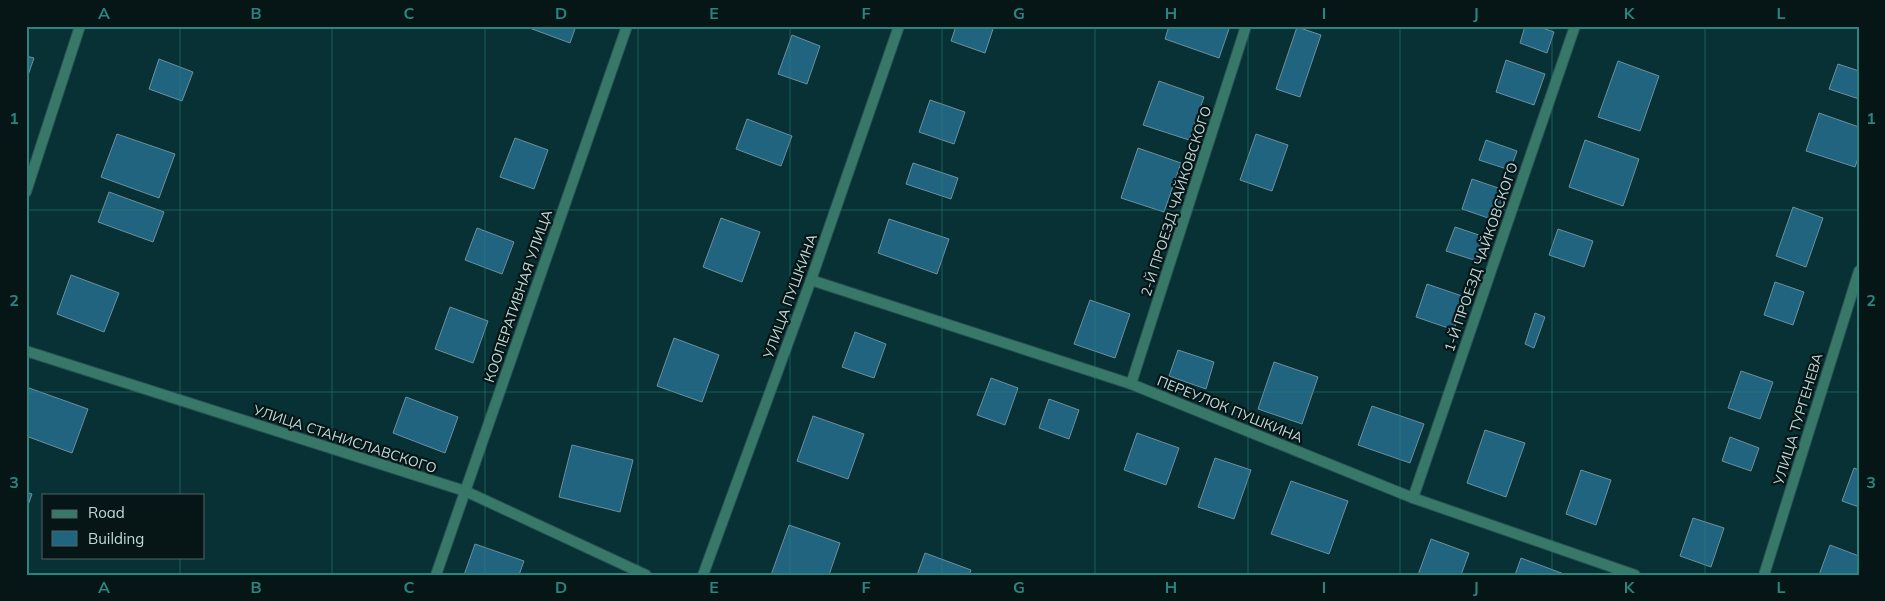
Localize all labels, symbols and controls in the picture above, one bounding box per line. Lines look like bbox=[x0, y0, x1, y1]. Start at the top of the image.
text: A bbox=[98, 3, 110, 23]
text: B bbox=[250, 3, 262, 23]
text: C bbox=[404, 3, 415, 23]
text: D bbox=[555, 3, 567, 23]
text: E bbox=[709, 3, 719, 23]
text: F bbox=[861, 3, 871, 23]
text: G bbox=[1013, 3, 1025, 23]
text: H bbox=[1165, 3, 1177, 23]
text: I bbox=[1322, 3, 1326, 23]
text: J bbox=[1473, 3, 1479, 23]
text: K bbox=[1624, 3, 1636, 23]
text: L bbox=[1777, 3, 1786, 23]
street label: 2-Й ПРОЕЗД ЧАЙКОВСКОГО bbox=[1137, 104, 1215, 298]
text: 1 bbox=[9, 108, 19, 128]
text: 1 bbox=[1866, 108, 1876, 128]
street label: 1-Й ПРОЕЗД ЧАЙКОВСКОГО bbox=[1440, 160, 1522, 354]
street label: КООПЕРАТИВНАЯ УЛИЦА bbox=[480, 207, 556, 385]
street label: УЛИЦА ПУШКИНА bbox=[759, 231, 821, 362]
text: 2 bbox=[9, 290, 19, 310]
text: 2 bbox=[1866, 290, 1876, 310]
street label: УЛИЦА ТУРГЕНЕВА bbox=[1769, 350, 1827, 488]
street label: ПЕРЕУЛОК ПУШКИНА bbox=[1154, 371, 1306, 447]
street label: УЛИЦА СТАНИСЛАВСКОГО bbox=[250, 400, 439, 477]
text: 3 bbox=[9, 472, 19, 492]
text: 3 bbox=[1866, 472, 1876, 492]
legend bbox=[42, 494, 205, 558]
text: Road bbox=[88, 503, 125, 522]
text: Building bbox=[88, 529, 144, 548]
text: A bbox=[98, 577, 110, 597]
text: B bbox=[250, 577, 262, 597]
text: C bbox=[404, 577, 415, 597]
text: D bbox=[555, 577, 567, 597]
text: E bbox=[709, 577, 719, 597]
text: F bbox=[861, 577, 871, 597]
text: G bbox=[1013, 577, 1025, 597]
text: H bbox=[1165, 577, 1177, 597]
text: I bbox=[1322, 577, 1326, 597]
text: J bbox=[1473, 577, 1479, 597]
text: K bbox=[1624, 577, 1636, 597]
text: L bbox=[1777, 577, 1786, 597]

